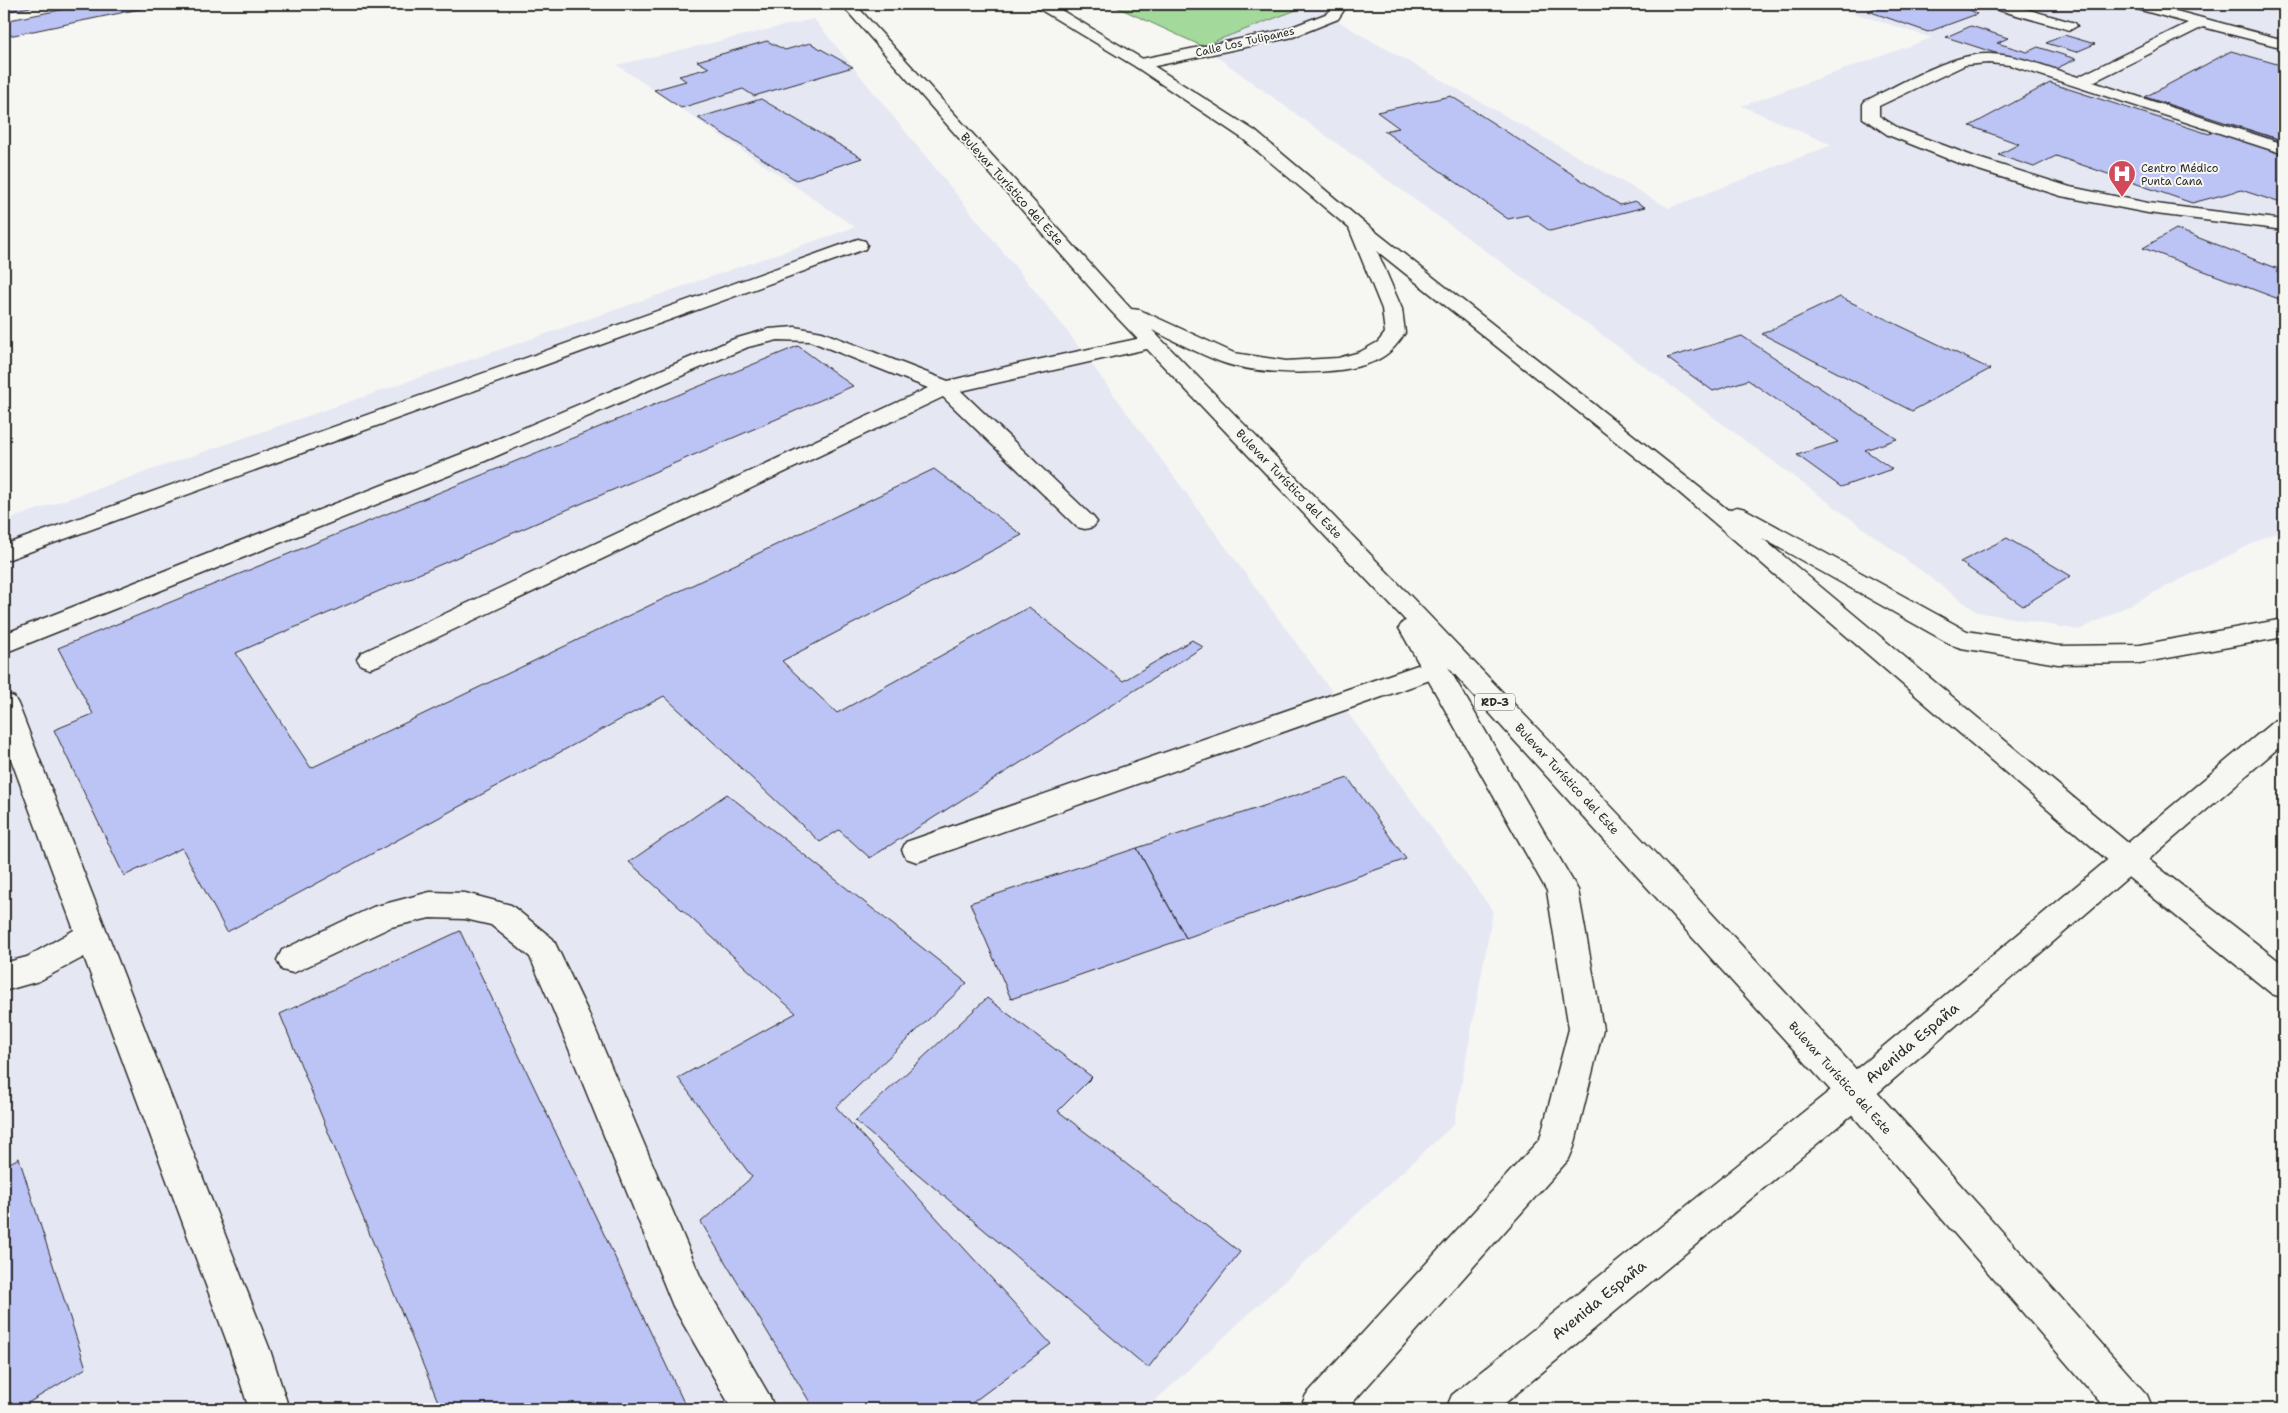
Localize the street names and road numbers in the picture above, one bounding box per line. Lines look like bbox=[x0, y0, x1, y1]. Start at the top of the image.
street label: Calle Los Tulipanes bbox=[1194, 23, 1296, 61]
street label: Bulevar Turístico del Este bbox=[957, 129, 1067, 249]
street label: Bulevar Turístico del Este bbox=[1232, 426, 1346, 542]
road number: RD-3 bbox=[1475, 694, 1515, 710]
street label: Bulevar Turístico del Este bbox=[1511, 720, 1623, 838]
street label: Avenida España bbox=[1861, 998, 1964, 1088]
street label: Bulevar Turístico del Este bbox=[1785, 1018, 1895, 1138]
street label: Avenida España bbox=[1547, 1255, 1651, 1344]

